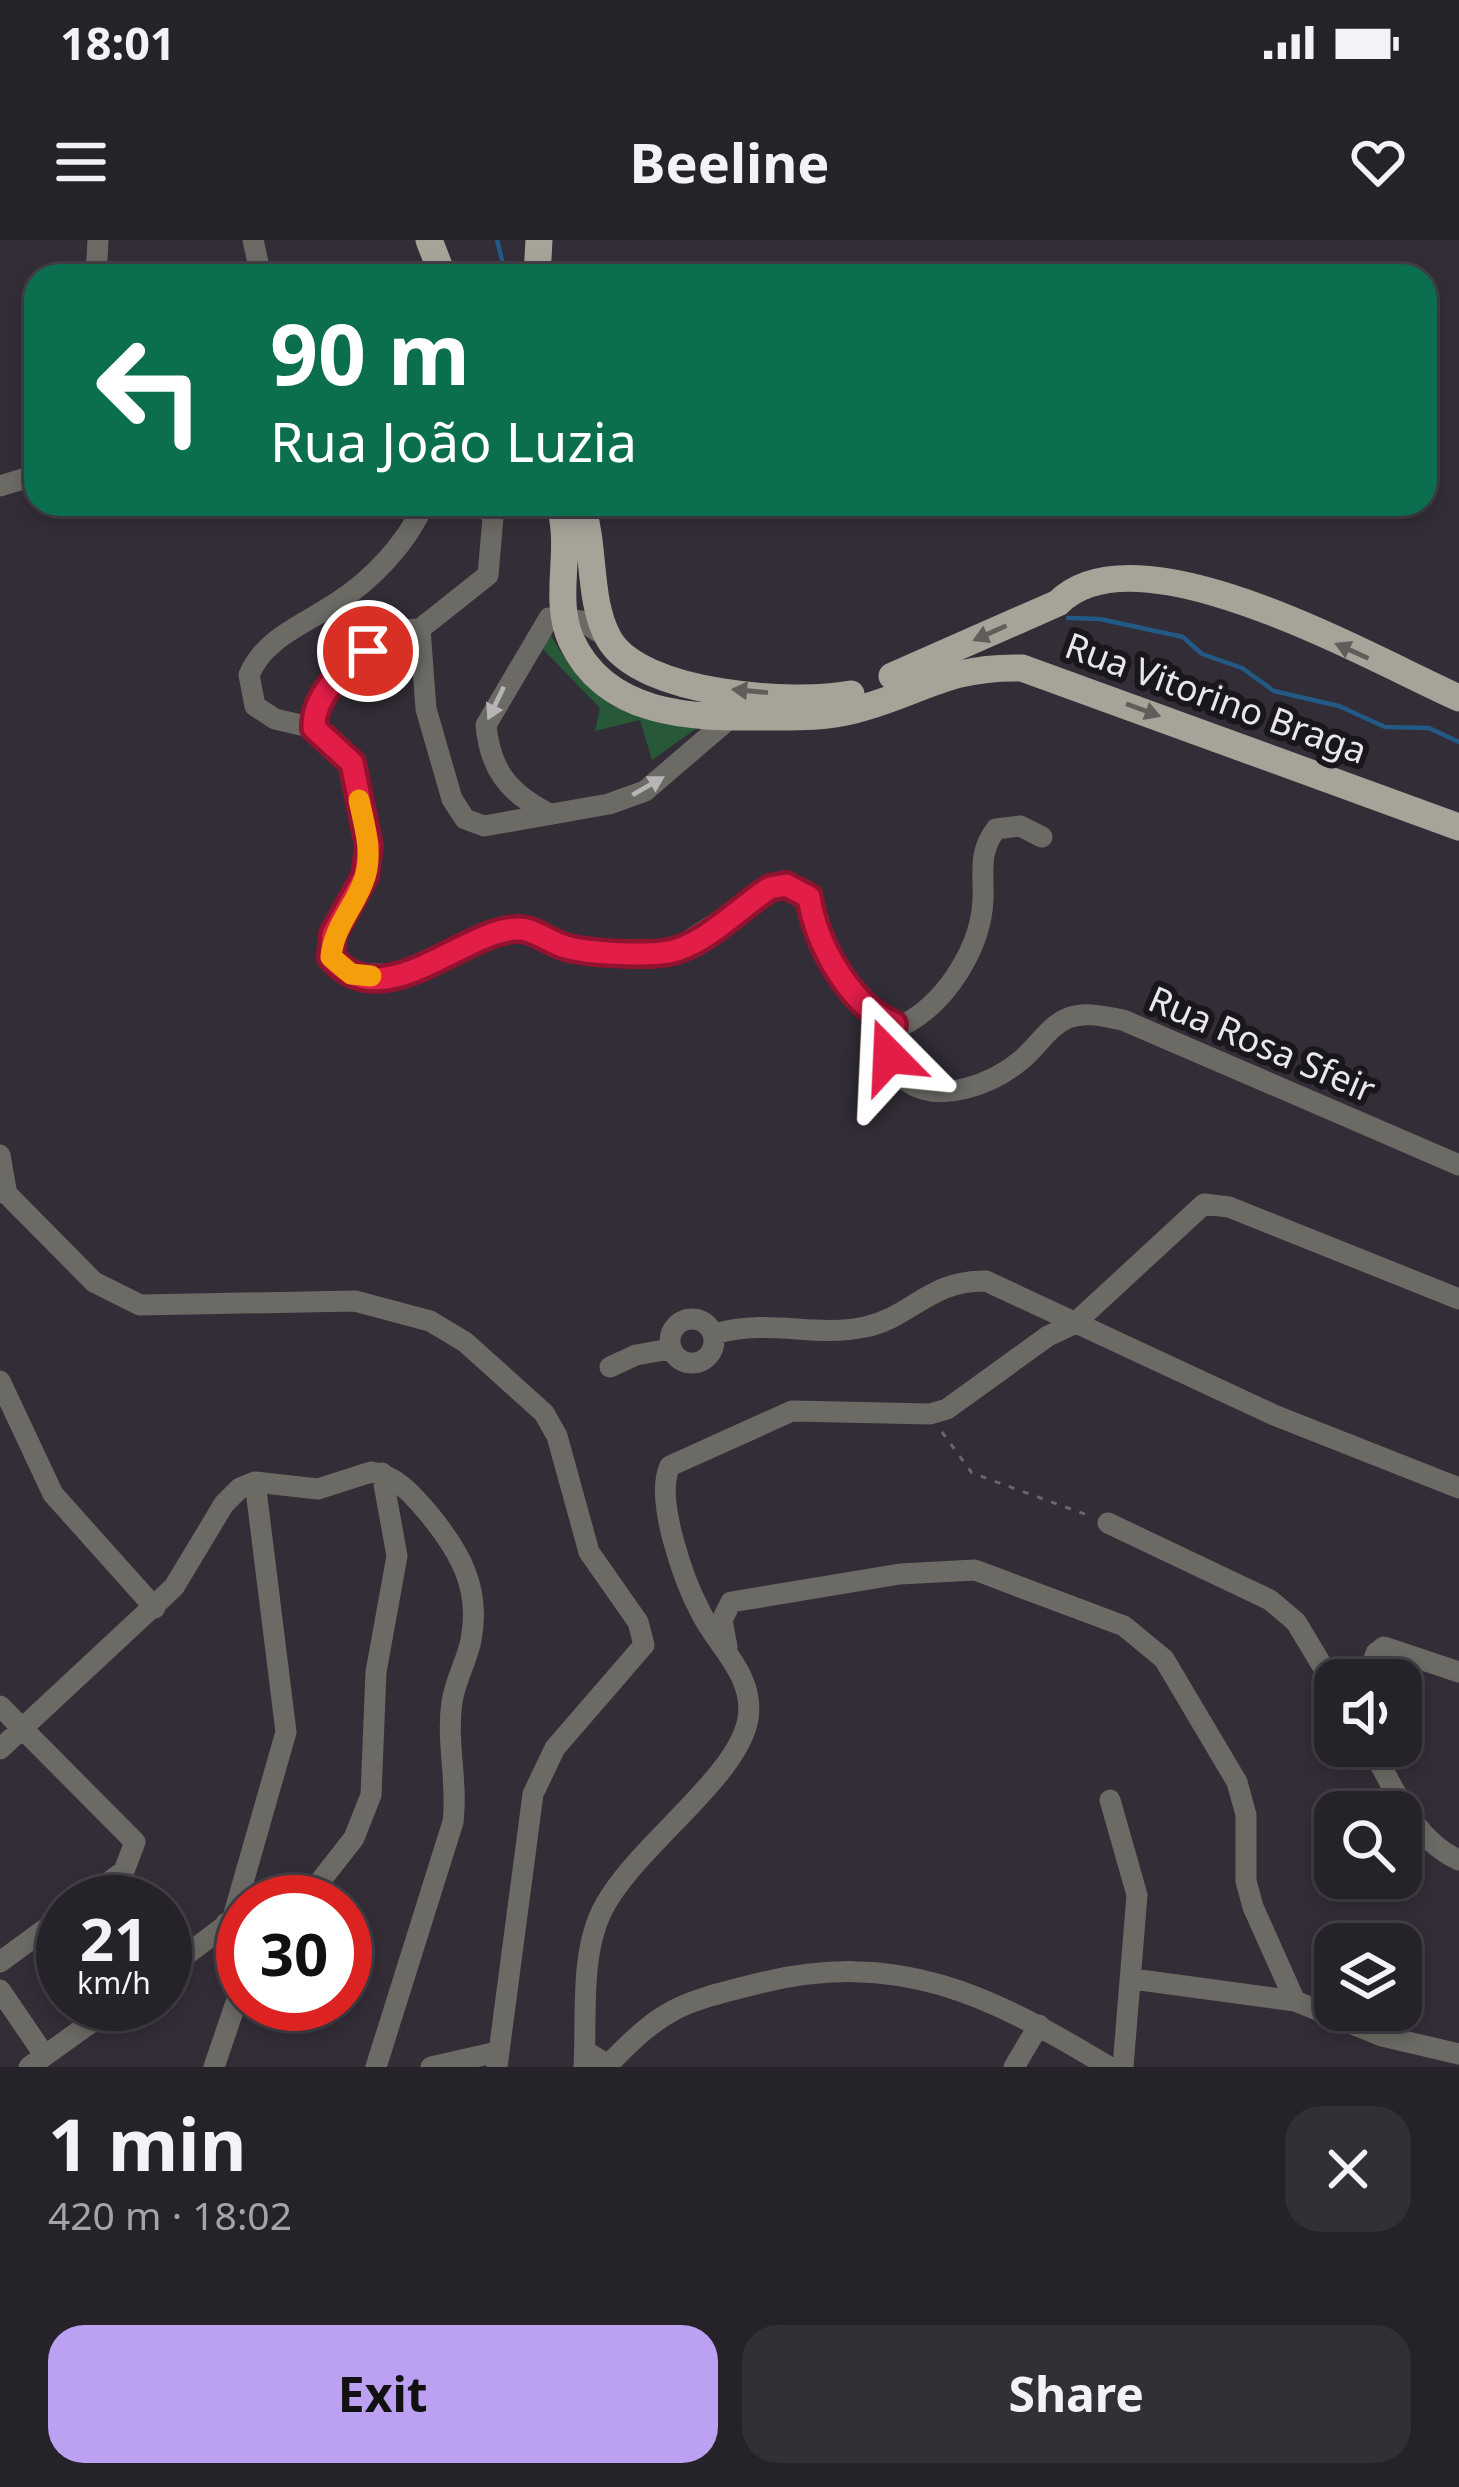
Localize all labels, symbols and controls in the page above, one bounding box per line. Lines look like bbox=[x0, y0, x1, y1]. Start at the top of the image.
text: 18:01 bbox=[60, 12, 176, 73]
text: Beeline bbox=[630, 125, 829, 199]
icon: menu bbox=[48, 129, 114, 195]
icon: heart bbox=[1345, 129, 1411, 195]
text: 90 m bbox=[270, 295, 470, 410]
icon: left bbox=[72, 312, 228, 468]
text: Rua João Luzia bbox=[270, 404, 637, 478]
pin bbox=[317, 600, 419, 702]
icon: arrive bbox=[335, 618, 401, 684]
street label: Rua Vitorino Braga bbox=[1059, 620, 1374, 775]
one-way arrow bbox=[972, 624, 1007, 644]
one-way arrow bbox=[1334, 640, 1369, 660]
one-way arrow bbox=[731, 681, 768, 700]
one-way arrow bbox=[487, 686, 507, 721]
one-way arrow bbox=[1125, 702, 1161, 721]
one-way arrow bbox=[631, 777, 665, 798]
street label: Rua Rosa Sfeir bbox=[1141, 974, 1383, 1113]
position arrow bbox=[826, 993, 952, 1119]
map controls bbox=[1314, 1659, 1422, 2031]
button: sound bbox=[1314, 1659, 1422, 1767]
button: search bbox=[1314, 1791, 1422, 1899]
speed limit sign: 30 bbox=[216, 1875, 372, 2031]
text: 21 bbox=[80, 1897, 148, 1979]
button: layers bbox=[1314, 1923, 1422, 2031]
text: km/h bbox=[77, 1962, 151, 2003]
text: 1 min bbox=[48, 2094, 246, 2192]
button: close bbox=[1285, 2106, 1411, 2232]
text: 420 m · 18:02 bbox=[48, 2188, 292, 2241]
button: Exit bbox=[48, 2325, 718, 2463]
button: Share bbox=[742, 2325, 1411, 2463]

